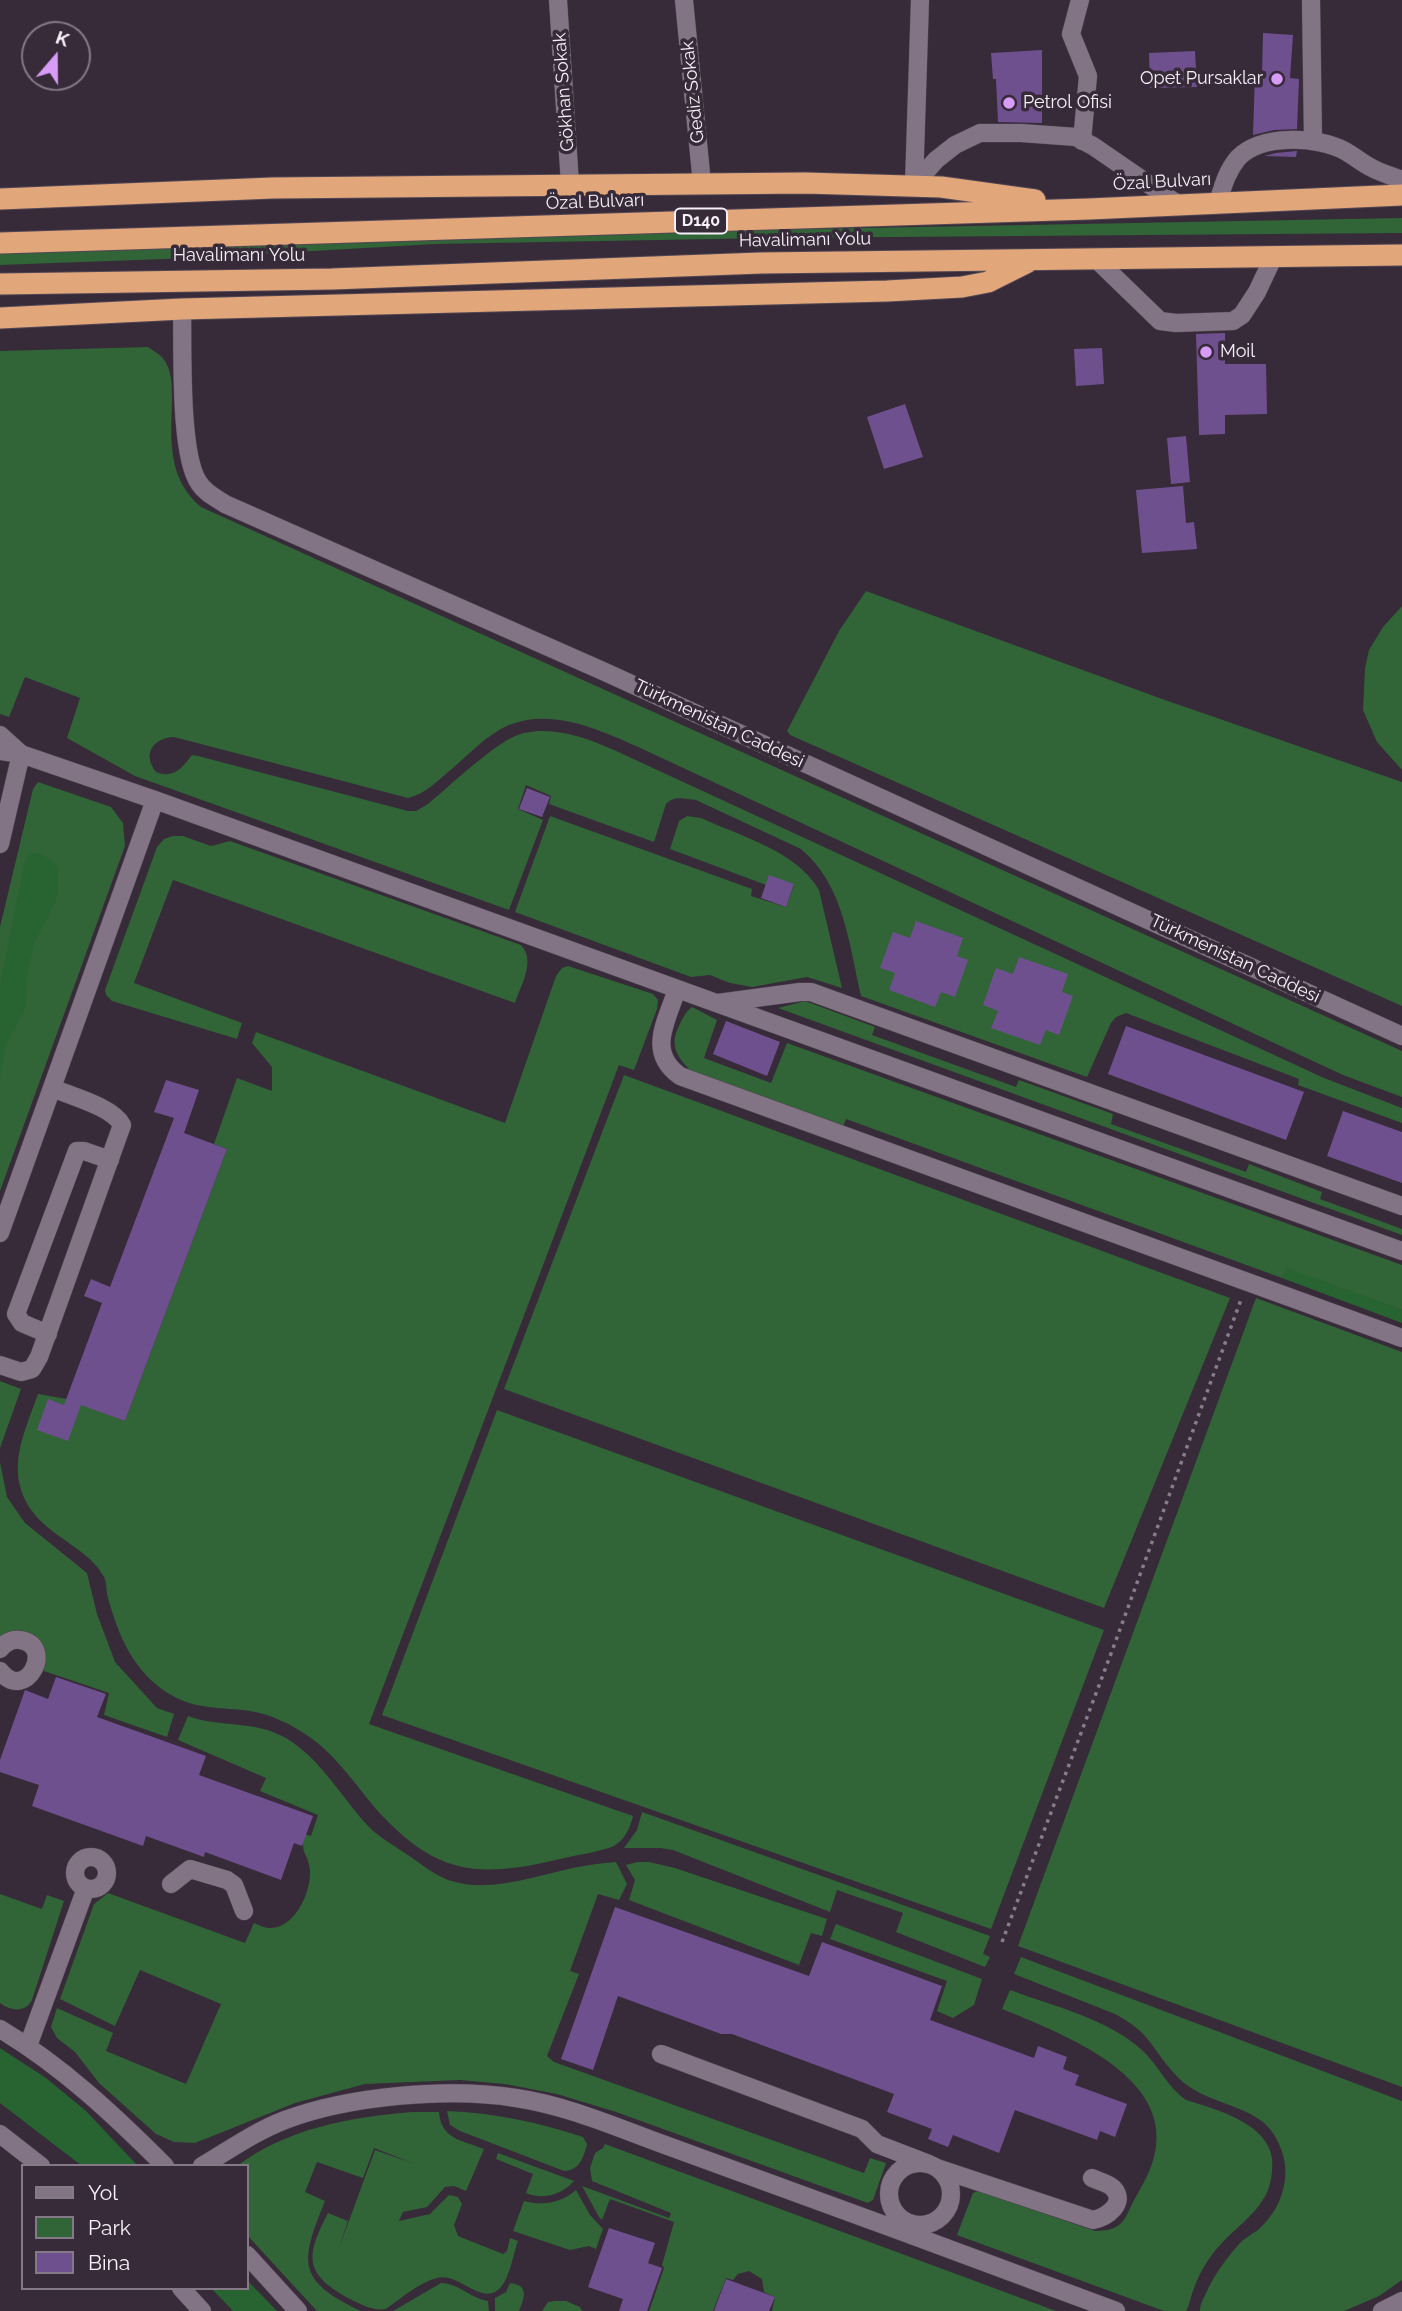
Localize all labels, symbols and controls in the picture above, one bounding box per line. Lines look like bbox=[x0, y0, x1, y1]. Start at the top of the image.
north arrow bbox=[21, 21, 91, 91]
text: K bbox=[53, 26, 72, 51]
street label: Gökhan Sokak bbox=[549, 32, 579, 152]
street label: Gediz Sokak bbox=[677, 40, 709, 144]
place label: Opet Pursaklar bbox=[1140, 68, 1263, 90]
marker: Opet Pursaklar bbox=[1269, 71, 1285, 87]
place label: Petrol Ofisi bbox=[1023, 92, 1112, 114]
marker: Petrol Ofisi bbox=[1001, 95, 1017, 111]
street label: Özal Bulvarı bbox=[1112, 169, 1212, 195]
street label: Özal Bulvarı bbox=[545, 189, 645, 215]
road number: D140 bbox=[675, 209, 727, 234]
street label: Havalimanı Yolu bbox=[739, 228, 871, 252]
street label: Havalimanı Yolu bbox=[173, 245, 305, 267]
place label: Moil bbox=[1220, 341, 1255, 363]
marker: Moil bbox=[1198, 344, 1214, 360]
street label: Türkmenistan Caddesi bbox=[631, 675, 807, 773]
street label: Türkmenistan Caddesi bbox=[1147, 910, 1323, 1008]
legend bbox=[21, 2164, 248, 2290]
text: Yol bbox=[88, 2180, 118, 2205]
text: Park bbox=[88, 2215, 131, 2240]
text: Bina bbox=[88, 2250, 130, 2275]

